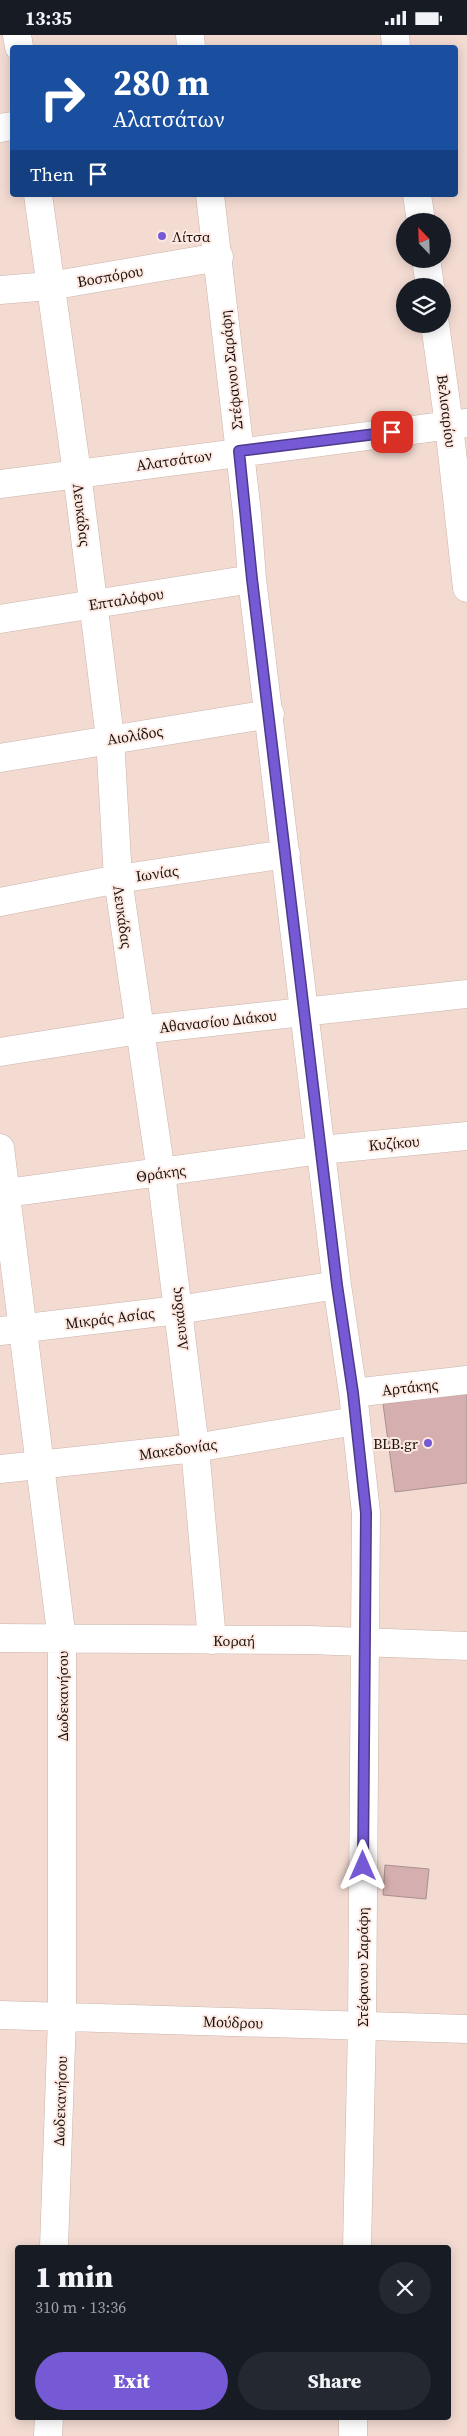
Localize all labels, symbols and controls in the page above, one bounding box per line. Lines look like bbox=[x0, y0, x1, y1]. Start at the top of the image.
text: 13:35 bbox=[25, 5, 72, 31]
text: 280 m bbox=[113, 59, 209, 107]
icon: right bbox=[30, 65, 95, 130]
text: Αλατσάτων bbox=[113, 104, 225, 134]
icon: arrive bbox=[84, 160, 112, 188]
text: Then bbox=[30, 161, 74, 187]
north arrow bbox=[396, 213, 451, 267]
map controls bbox=[396, 213, 451, 333]
place label: Λίτσα bbox=[172, 226, 211, 247]
marker: Λίτσα bbox=[156, 230, 168, 242]
street label: Βοσπόρου bbox=[75, 260, 145, 292]
button: layers bbox=[396, 278, 451, 333]
street label: Στέφανου Σαράφη bbox=[214, 309, 248, 431]
street label: Βελισαρίου bbox=[432, 373, 462, 449]
pin bbox=[371, 411, 413, 453]
icon: arrive bbox=[378, 418, 406, 446]
street label: Αλατσάτων bbox=[135, 444, 213, 476]
street label: Λευκάδας bbox=[68, 482, 96, 548]
street label: Επταλόφου bbox=[87, 583, 165, 615]
street label: Αιολίδος bbox=[106, 720, 165, 750]
street label: Ιωνίας bbox=[134, 860, 180, 886]
street label: Λευκάδας bbox=[108, 884, 138, 950]
street label: Αθανασίου Διάκου bbox=[158, 1004, 278, 1038]
street label: Κυζίκου bbox=[368, 1130, 420, 1156]
street label: Θράκης bbox=[135, 1159, 187, 1187]
street label: Λευκάδας bbox=[165, 1286, 193, 1352]
street label: Μικράς Ασίας bbox=[64, 1302, 156, 1334]
street label: Αρτάκης bbox=[381, 1374, 439, 1400]
street label: Μακεδονίας bbox=[138, 1433, 219, 1465]
place label: BLB.gr bbox=[373, 1433, 419, 1454]
marker: BLB.gr bbox=[422, 1437, 434, 1449]
street label: Κοραή bbox=[213, 1630, 255, 1651]
street label: Δωδεκανήσου bbox=[52, 1651, 73, 1741]
position arrow bbox=[336, 1839, 388, 1891]
street label: Στέφανου Σαράφη bbox=[352, 1907, 373, 2027]
street label: Μούδρου bbox=[202, 2010, 264, 2034]
street label: Δωδεκανήσου bbox=[48, 2055, 72, 2147]
text: 1 min bbox=[35, 2256, 113, 2297]
button: close bbox=[379, 2262, 431, 2314]
text: 310 m · 13:36 bbox=[35, 2296, 126, 2318]
button: Exit bbox=[35, 2352, 228, 2410]
button: Share bbox=[238, 2352, 431, 2410]

